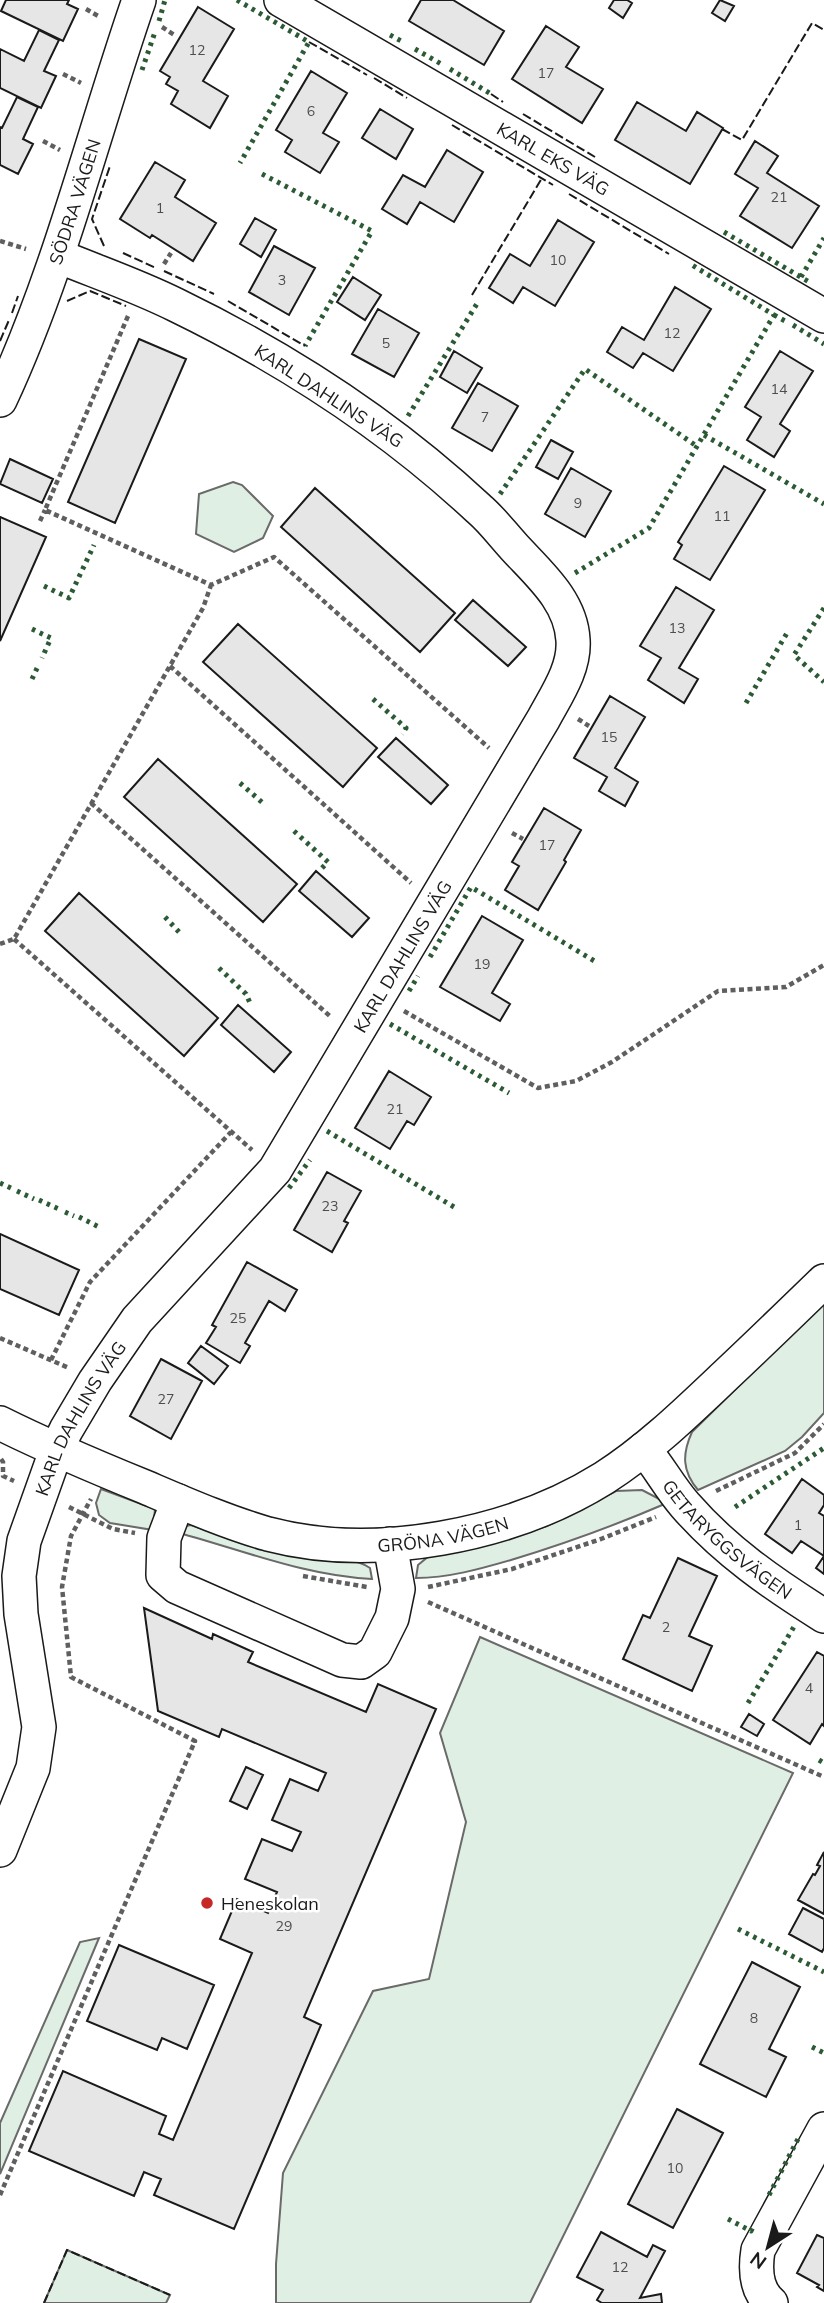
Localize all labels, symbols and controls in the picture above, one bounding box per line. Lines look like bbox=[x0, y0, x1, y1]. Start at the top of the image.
house number: 12 bbox=[189, 41, 205, 59]
house number: 17 bbox=[538, 64, 554, 82]
house number: 6 bbox=[307, 102, 315, 120]
street label: KARL EKS VÄG bbox=[493, 117, 614, 200]
street label: SÖDRA VÄGEN bbox=[43, 136, 105, 267]
house number: 21 bbox=[771, 188, 787, 206]
house number: 1 bbox=[156, 199, 164, 217]
house number: 10 bbox=[550, 251, 566, 269]
house number: 3 bbox=[278, 271, 286, 289]
house number: 12 bbox=[664, 324, 680, 342]
house number: 5 bbox=[382, 334, 390, 352]
street label: KARL DAHLINS VÄG bbox=[250, 339, 408, 453]
house number: 14 bbox=[771, 380, 788, 398]
house number: 7 bbox=[481, 408, 489, 426]
house number: 9 bbox=[574, 494, 582, 512]
house number: 11 bbox=[714, 507, 730, 525]
house number: 13 bbox=[669, 619, 685, 637]
house number: 15 bbox=[601, 728, 617, 746]
house number: 17 bbox=[539, 836, 555, 854]
street label: KARL DAHLINS VÄG bbox=[348, 876, 456, 1036]
house number: 19 bbox=[474, 955, 490, 973]
house number: 21 bbox=[387, 1100, 403, 1118]
house number: 23 bbox=[322, 1197, 338, 1215]
house number: 25 bbox=[230, 1309, 246, 1327]
street label: KARL DAHLINS VÄG bbox=[30, 1336, 131, 1499]
house number: 27 bbox=[158, 1390, 174, 1408]
street label: GETARYGGSVÄGEN bbox=[658, 1475, 797, 1604]
street label: GRÖNA VÄGEN bbox=[377, 1511, 511, 1557]
house number: 1 bbox=[794, 1516, 802, 1534]
house number: 2 bbox=[662, 1618, 670, 1636]
house number: 4 bbox=[805, 1679, 814, 1697]
place label: Heneskolan bbox=[221, 1892, 319, 1915]
marker: Heneskolan bbox=[199, 1895, 215, 1911]
house number: 29 bbox=[276, 1917, 292, 1935]
house number: 8 bbox=[750, 2009, 758, 2027]
house number: 10 bbox=[667, 2159, 683, 2177]
north arrow bbox=[733, 2212, 803, 2282]
text: N bbox=[745, 2247, 771, 2275]
house number: 12 bbox=[612, 2258, 628, 2276]

